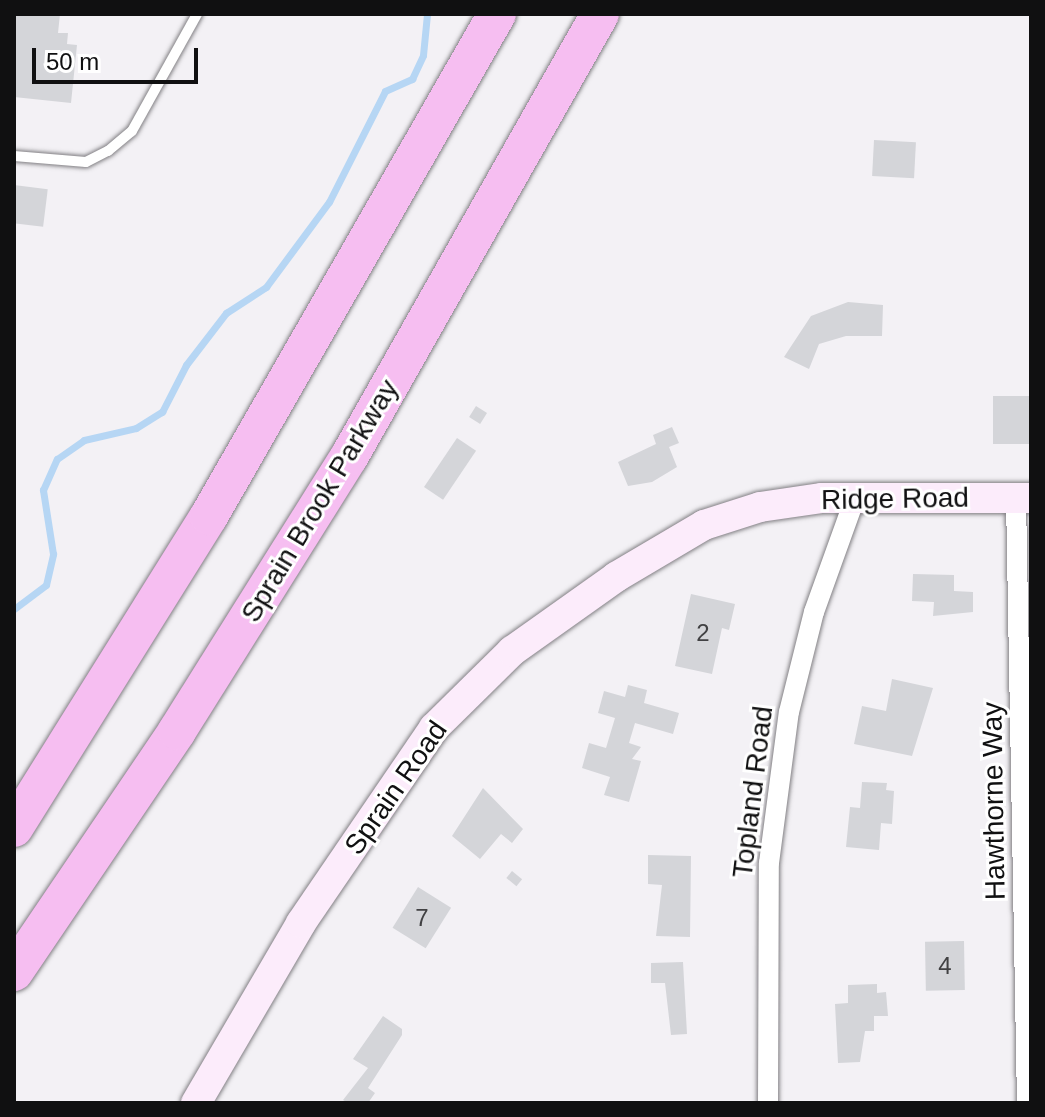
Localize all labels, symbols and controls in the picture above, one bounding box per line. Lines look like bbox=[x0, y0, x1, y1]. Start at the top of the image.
scale bar bbox=[36, 32, 202, 82]
text: 50 m bbox=[46, 48, 99, 75]
street label: Sprain Brook Parkway bbox=[234, 374, 406, 628]
street label: Ridge Road bbox=[821, 481, 969, 517]
house number: 2 bbox=[696, 619, 710, 647]
street label: Hawthorne Way bbox=[975, 702, 1013, 900]
street label: Topland Road bbox=[726, 704, 780, 880]
street label: Sprain Road bbox=[338, 715, 454, 861]
house number: 7 bbox=[415, 904, 429, 932]
house number: 4 bbox=[938, 952, 952, 980]

